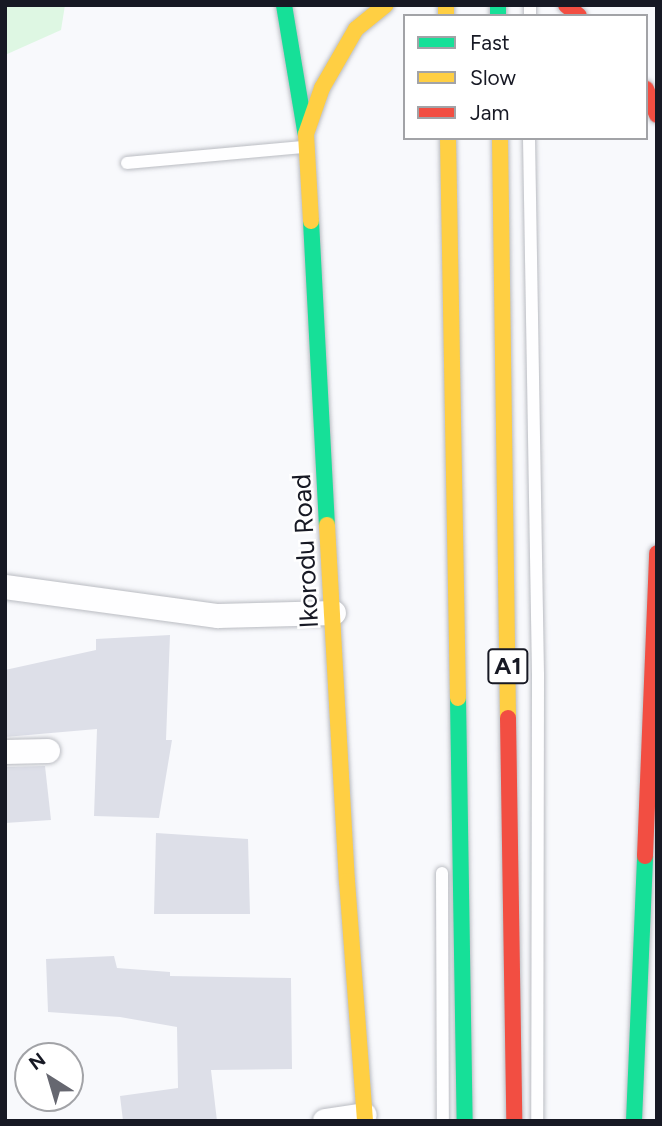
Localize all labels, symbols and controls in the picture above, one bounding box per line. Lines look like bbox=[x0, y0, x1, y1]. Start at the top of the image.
legend bbox=[403, 14, 648, 140]
text: Fast bbox=[470, 30, 510, 55]
text: Slow bbox=[470, 65, 516, 90]
text: Jam bbox=[470, 100, 509, 125]
street label: Ikorodu Road bbox=[286, 473, 326, 629]
road number: A1 bbox=[487, 646, 529, 686]
north arrow bbox=[14, 1042, 84, 1112]
text: N bbox=[24, 1048, 50, 1075]

